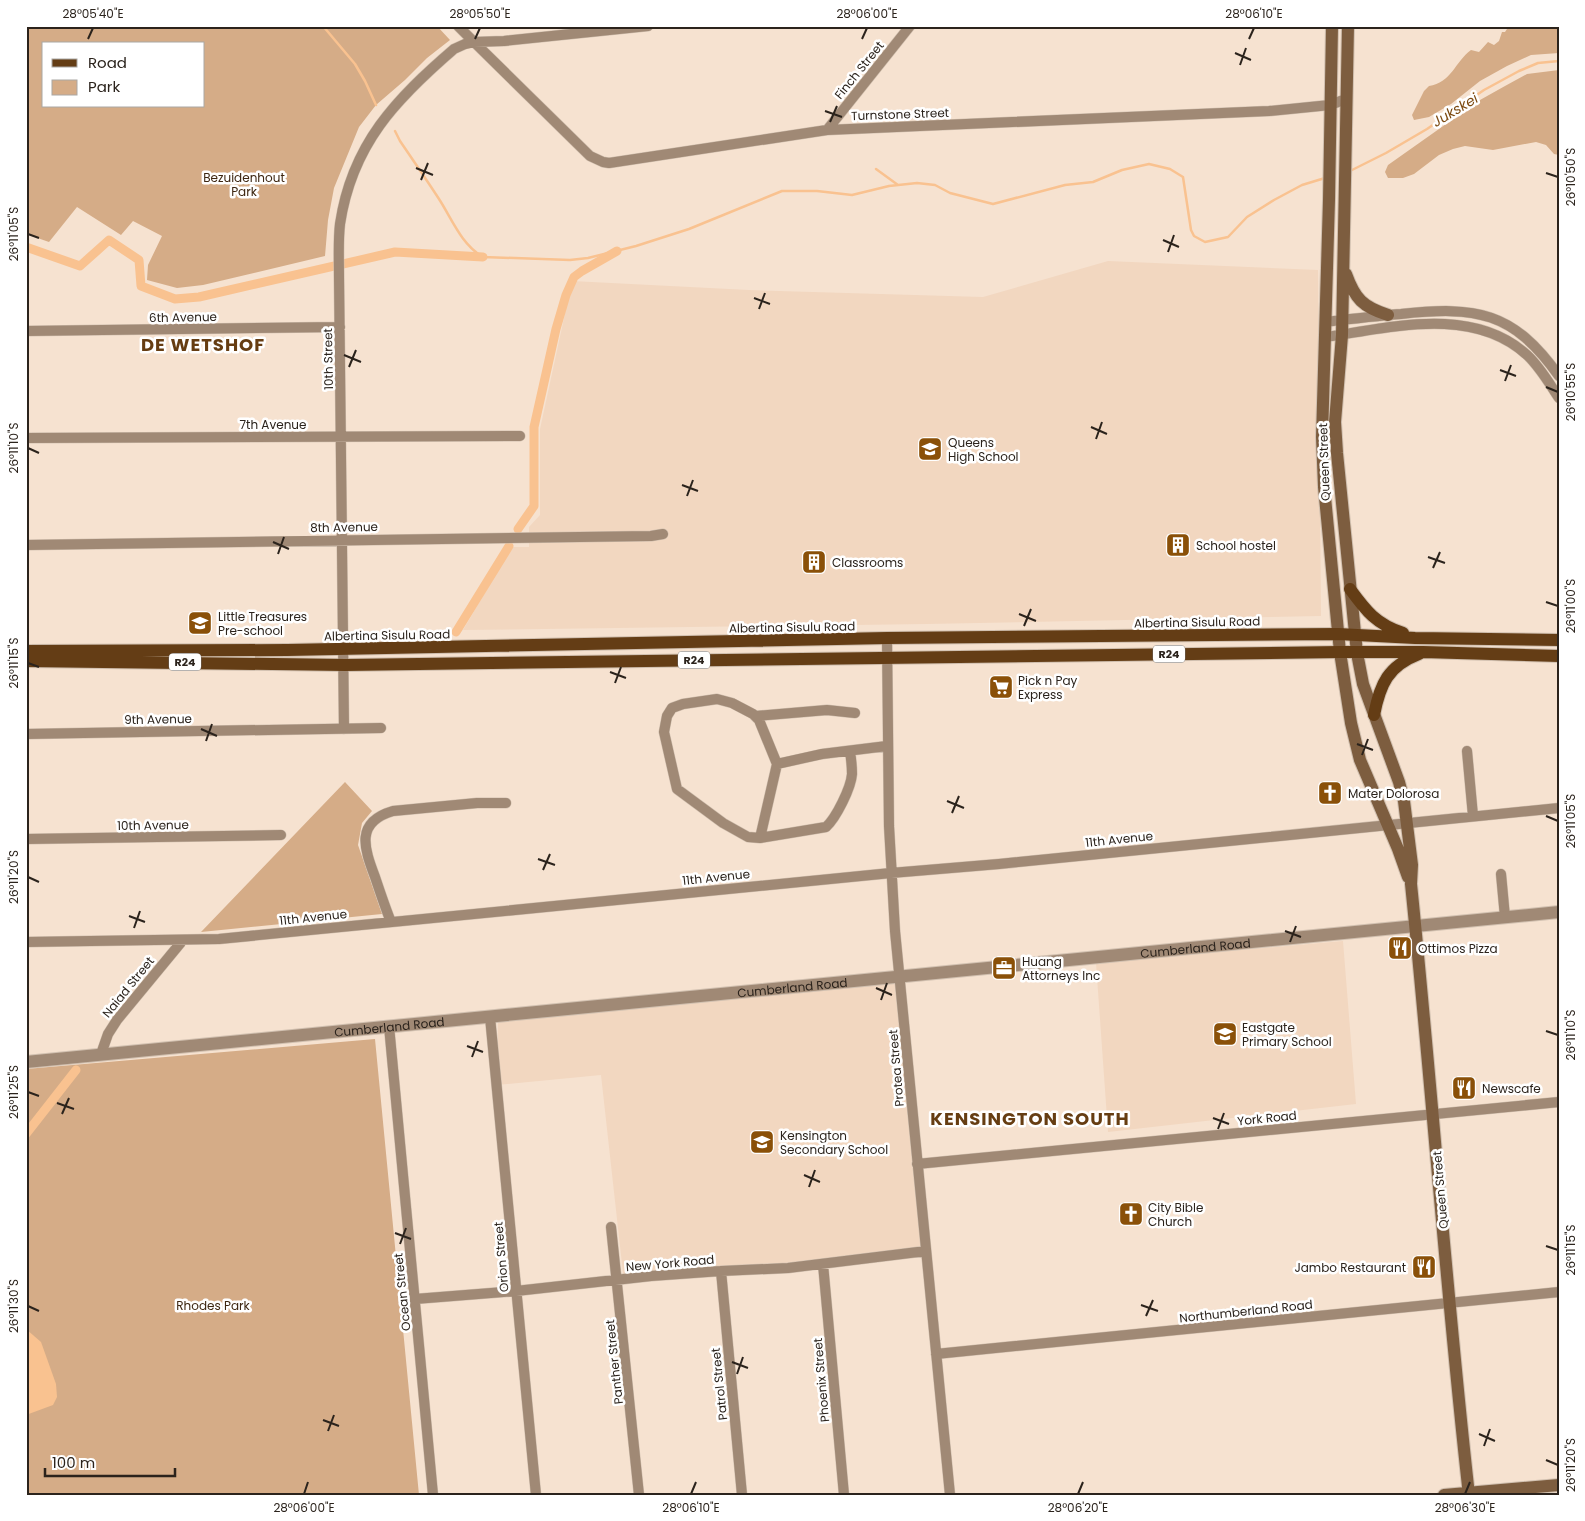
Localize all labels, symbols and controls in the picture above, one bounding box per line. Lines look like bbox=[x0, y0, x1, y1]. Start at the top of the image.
text: 28°05'40"E bbox=[62, 5, 124, 22]
text: 28°05'50"E bbox=[449, 5, 511, 22]
text: 28°06'00"E bbox=[836, 5, 898, 22]
text: 28°06'10"E bbox=[1225, 5, 1283, 22]
street label: Finch Street bbox=[830, 37, 888, 103]
legend bbox=[42, 42, 205, 108]
text: Road bbox=[88, 52, 127, 73]
text: Park bbox=[88, 76, 120, 97]
water label: Jukskei bbox=[1428, 88, 1482, 132]
street label: Turnstone Street bbox=[851, 104, 949, 124]
text: 26°10'50"S bbox=[1562, 148, 1579, 206]
park label: Bezuidenhout Park bbox=[203, 169, 285, 200]
text: 26°11'05"S bbox=[5, 207, 22, 261]
street label: 6th Avenue bbox=[149, 308, 217, 326]
street label: 10th Street bbox=[319, 328, 337, 390]
district label: DE WETSHOF bbox=[141, 332, 265, 357]
text: 26°10'55"S bbox=[1562, 363, 1579, 421]
street label: 7th Avenue bbox=[240, 416, 306, 433]
text: 26°11'10"S bbox=[5, 423, 22, 473]
street label: Queen Street bbox=[1314, 423, 1334, 501]
place label: Queens High School bbox=[948, 434, 1019, 465]
school or university icon: Queens High School bbox=[917, 436, 943, 462]
street label: 8th Avenue bbox=[310, 518, 378, 536]
building icon: School hostel bbox=[1165, 532, 1191, 558]
place label: School hostel bbox=[1196, 537, 1276, 554]
building icon: Classrooms bbox=[801, 549, 827, 575]
place label: Classrooms bbox=[832, 554, 903, 571]
text: 26°11'00"S bbox=[1562, 579, 1579, 633]
place label: Little Treasures Pre-school bbox=[218, 608, 307, 639]
school or university icon: Little Treasures Pre-school bbox=[187, 610, 213, 636]
street label: Albertina Sisulu Road bbox=[1134, 612, 1260, 632]
street label: Albertina Sisulu Road bbox=[729, 617, 855, 637]
street label: Albertina Sisulu Road bbox=[324, 625, 450, 645]
text: 26°11'15"S bbox=[5, 638, 22, 688]
road number: R24 bbox=[1153, 646, 1185, 662]
road number: R24 bbox=[678, 652, 710, 668]
road number: R24 bbox=[169, 654, 201, 670]
place label: Pick n Pay Express bbox=[1018, 672, 1078, 703]
supermarket icon: Pick n Pay Express bbox=[988, 674, 1014, 700]
street label: 9th Avenue bbox=[124, 710, 192, 728]
church icon: Mater Dolorosa bbox=[1317, 780, 1343, 806]
place label: Mater Dolorosa bbox=[1348, 785, 1439, 802]
text: 26°11'05"S bbox=[1562, 794, 1579, 848]
street label: 10th Avenue bbox=[117, 816, 189, 834]
street label: 11th Avenue bbox=[1084, 827, 1154, 851]
text: 26°11'20"S bbox=[5, 850, 22, 904]
street label: 11th Avenue bbox=[681, 865, 751, 889]
street label: 11th Avenue bbox=[278, 905, 348, 929]
street label: Cumberland Road bbox=[1139, 934, 1251, 961]
restaurant icon: Ottimos Pizza bbox=[1387, 935, 1413, 961]
place label: Ottimos Pizza bbox=[1418, 940, 1498, 957]
street label: Naiad Street bbox=[98, 953, 158, 1021]
place label: Huang Attorneys Inc bbox=[1022, 953, 1100, 984]
office icon: Huang Attorneys Inc bbox=[991, 955, 1017, 981]
street label: Cumberland Road bbox=[736, 973, 848, 1001]
text: 26°11'10"S bbox=[1562, 1010, 1579, 1060]
street label: Cumberland Road bbox=[333, 1013, 445, 1040]
place label: Eastgate Primary School bbox=[1242, 1019, 1332, 1050]
school or university icon: Eastgate Primary School bbox=[1212, 1021, 1238, 1047]
street label: Protea Street bbox=[884, 1029, 908, 1107]
text: 26°11'25"S bbox=[5, 1065, 22, 1119]
restaurant icon: Newscafe bbox=[1451, 1075, 1477, 1101]
place label: Newscafe bbox=[1482, 1080, 1541, 1097]
district label: KENSINGTON SOUTH bbox=[930, 1106, 1130, 1131]
street label: York Road bbox=[1236, 1106, 1298, 1130]
place label: Kensington Secondary School bbox=[780, 1127, 888, 1158]
school or university icon: Kensington Secondary School bbox=[749, 1129, 775, 1155]
street label: Queen Street bbox=[1428, 1150, 1452, 1230]
place label: City Bible Church bbox=[1148, 1199, 1203, 1230]
church icon: City Bible Church bbox=[1118, 1201, 1144, 1227]
street label: Orion Street bbox=[489, 1221, 513, 1293]
text: 26°11'15"S bbox=[1562, 1225, 1579, 1275]
street label: New York Road bbox=[625, 1251, 715, 1275]
street label: Ocean Street bbox=[389, 1252, 415, 1332]
restaurant icon: Jambo Restaurant bbox=[1411, 1254, 1437, 1280]
place label: Jambo Restaurant bbox=[1294, 1259, 1406, 1276]
text: 26°11'30"S bbox=[5, 1279, 22, 1333]
street label: Northumberland Road bbox=[1178, 1296, 1314, 1326]
park label: Rhodes Park bbox=[176, 1297, 251, 1314]
street label: Panther Street bbox=[601, 1319, 627, 1405]
street label: Phoenix Street bbox=[809, 1337, 833, 1423]
street label: Patrol Street bbox=[707, 1347, 731, 1421]
text: 26°11'20"S bbox=[1562, 1438, 1579, 1492]
scale bar bbox=[45, 1446, 175, 1478]
text: 100 m bbox=[52, 1452, 95, 1473]
text: 28°06'00"E bbox=[273, 1499, 335, 1516]
text: 28°06'10"E bbox=[662, 1499, 720, 1516]
text: 28°06'20"E bbox=[1048, 1499, 1108, 1516]
text: 28°06'30"E bbox=[1435, 1499, 1495, 1516]

